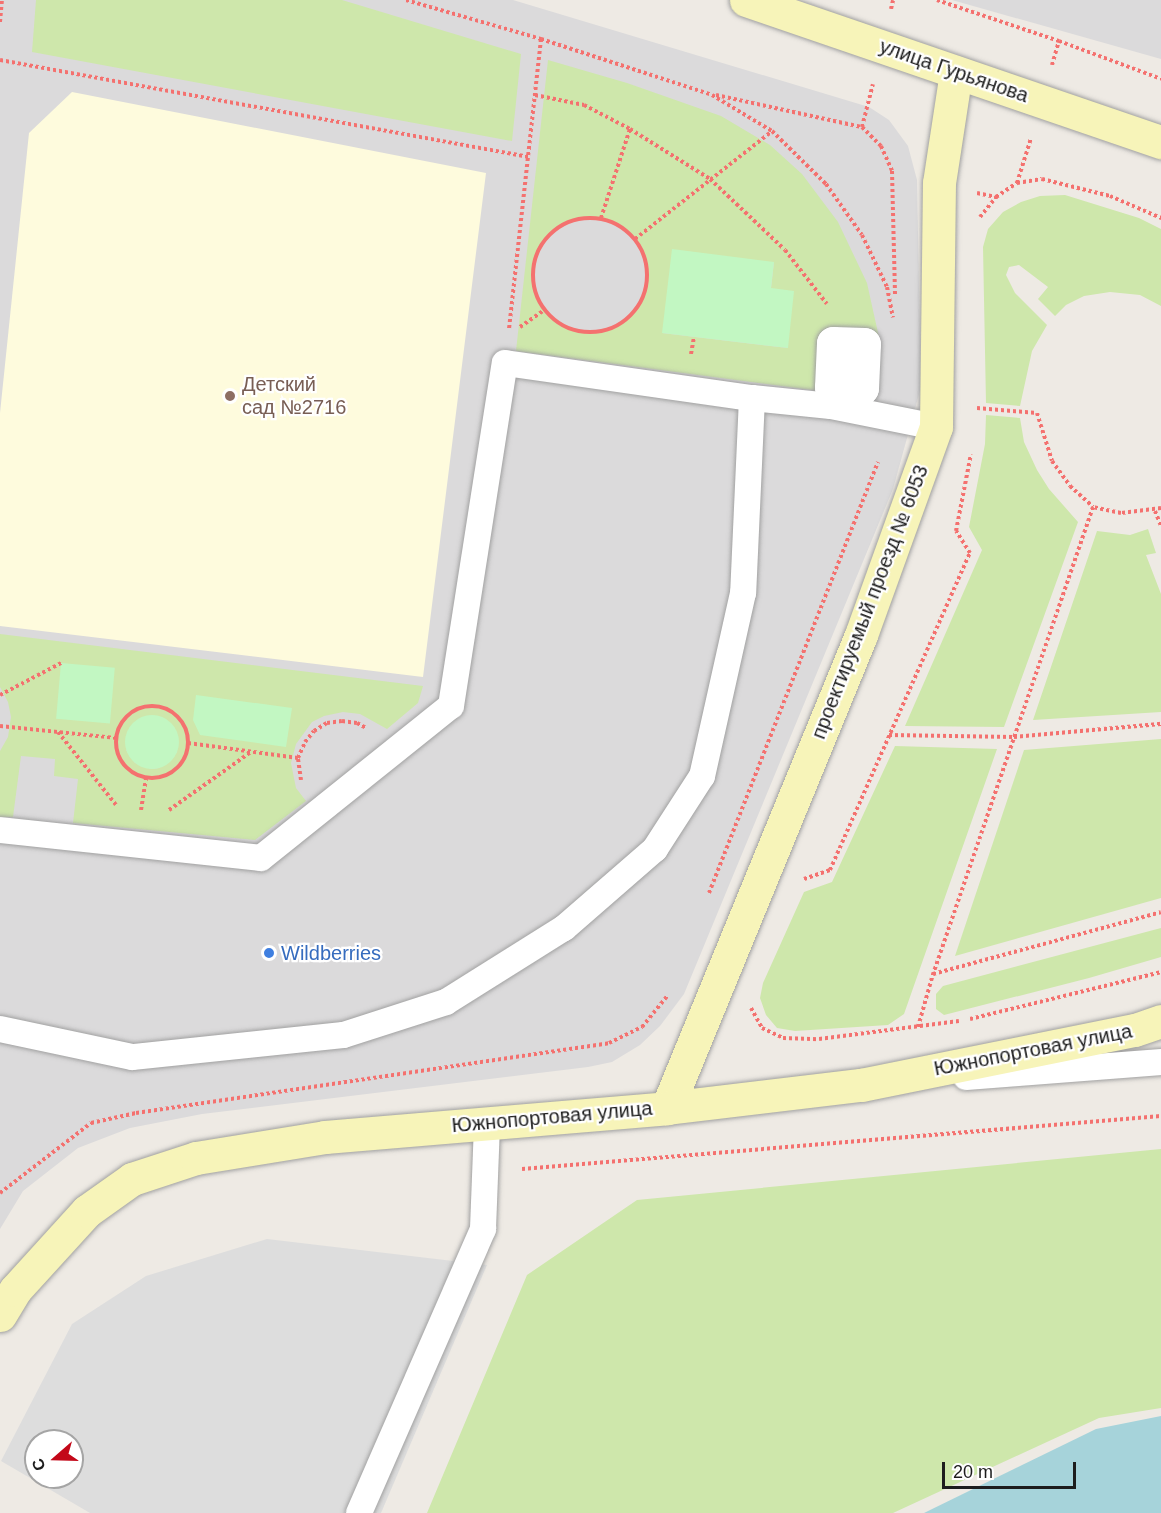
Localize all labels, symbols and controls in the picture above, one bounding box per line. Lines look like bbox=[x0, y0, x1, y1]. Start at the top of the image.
street label: улица Гурьянова bbox=[876, 34, 1032, 108]
place label: Детский сад №2716 bbox=[242, 372, 346, 419]
marker: Детский сад №2716 bbox=[223, 389, 237, 403]
street label: проектируемый проезд № 6053 bbox=[807, 462, 933, 742]
place label: Wildberries bbox=[281, 941, 381, 965]
marker: Wildberries bbox=[262, 946, 276, 960]
street label: Южнопортовая улица bbox=[932, 1019, 1134, 1081]
street label: Южнопортовая улица bbox=[451, 1096, 653, 1138]
north arrow bbox=[24, 1429, 84, 1489]
scale bar bbox=[945, 1450, 1078, 1488]
text: С bbox=[29, 1456, 48, 1473]
text: 20 m bbox=[953, 1462, 993, 1482]

